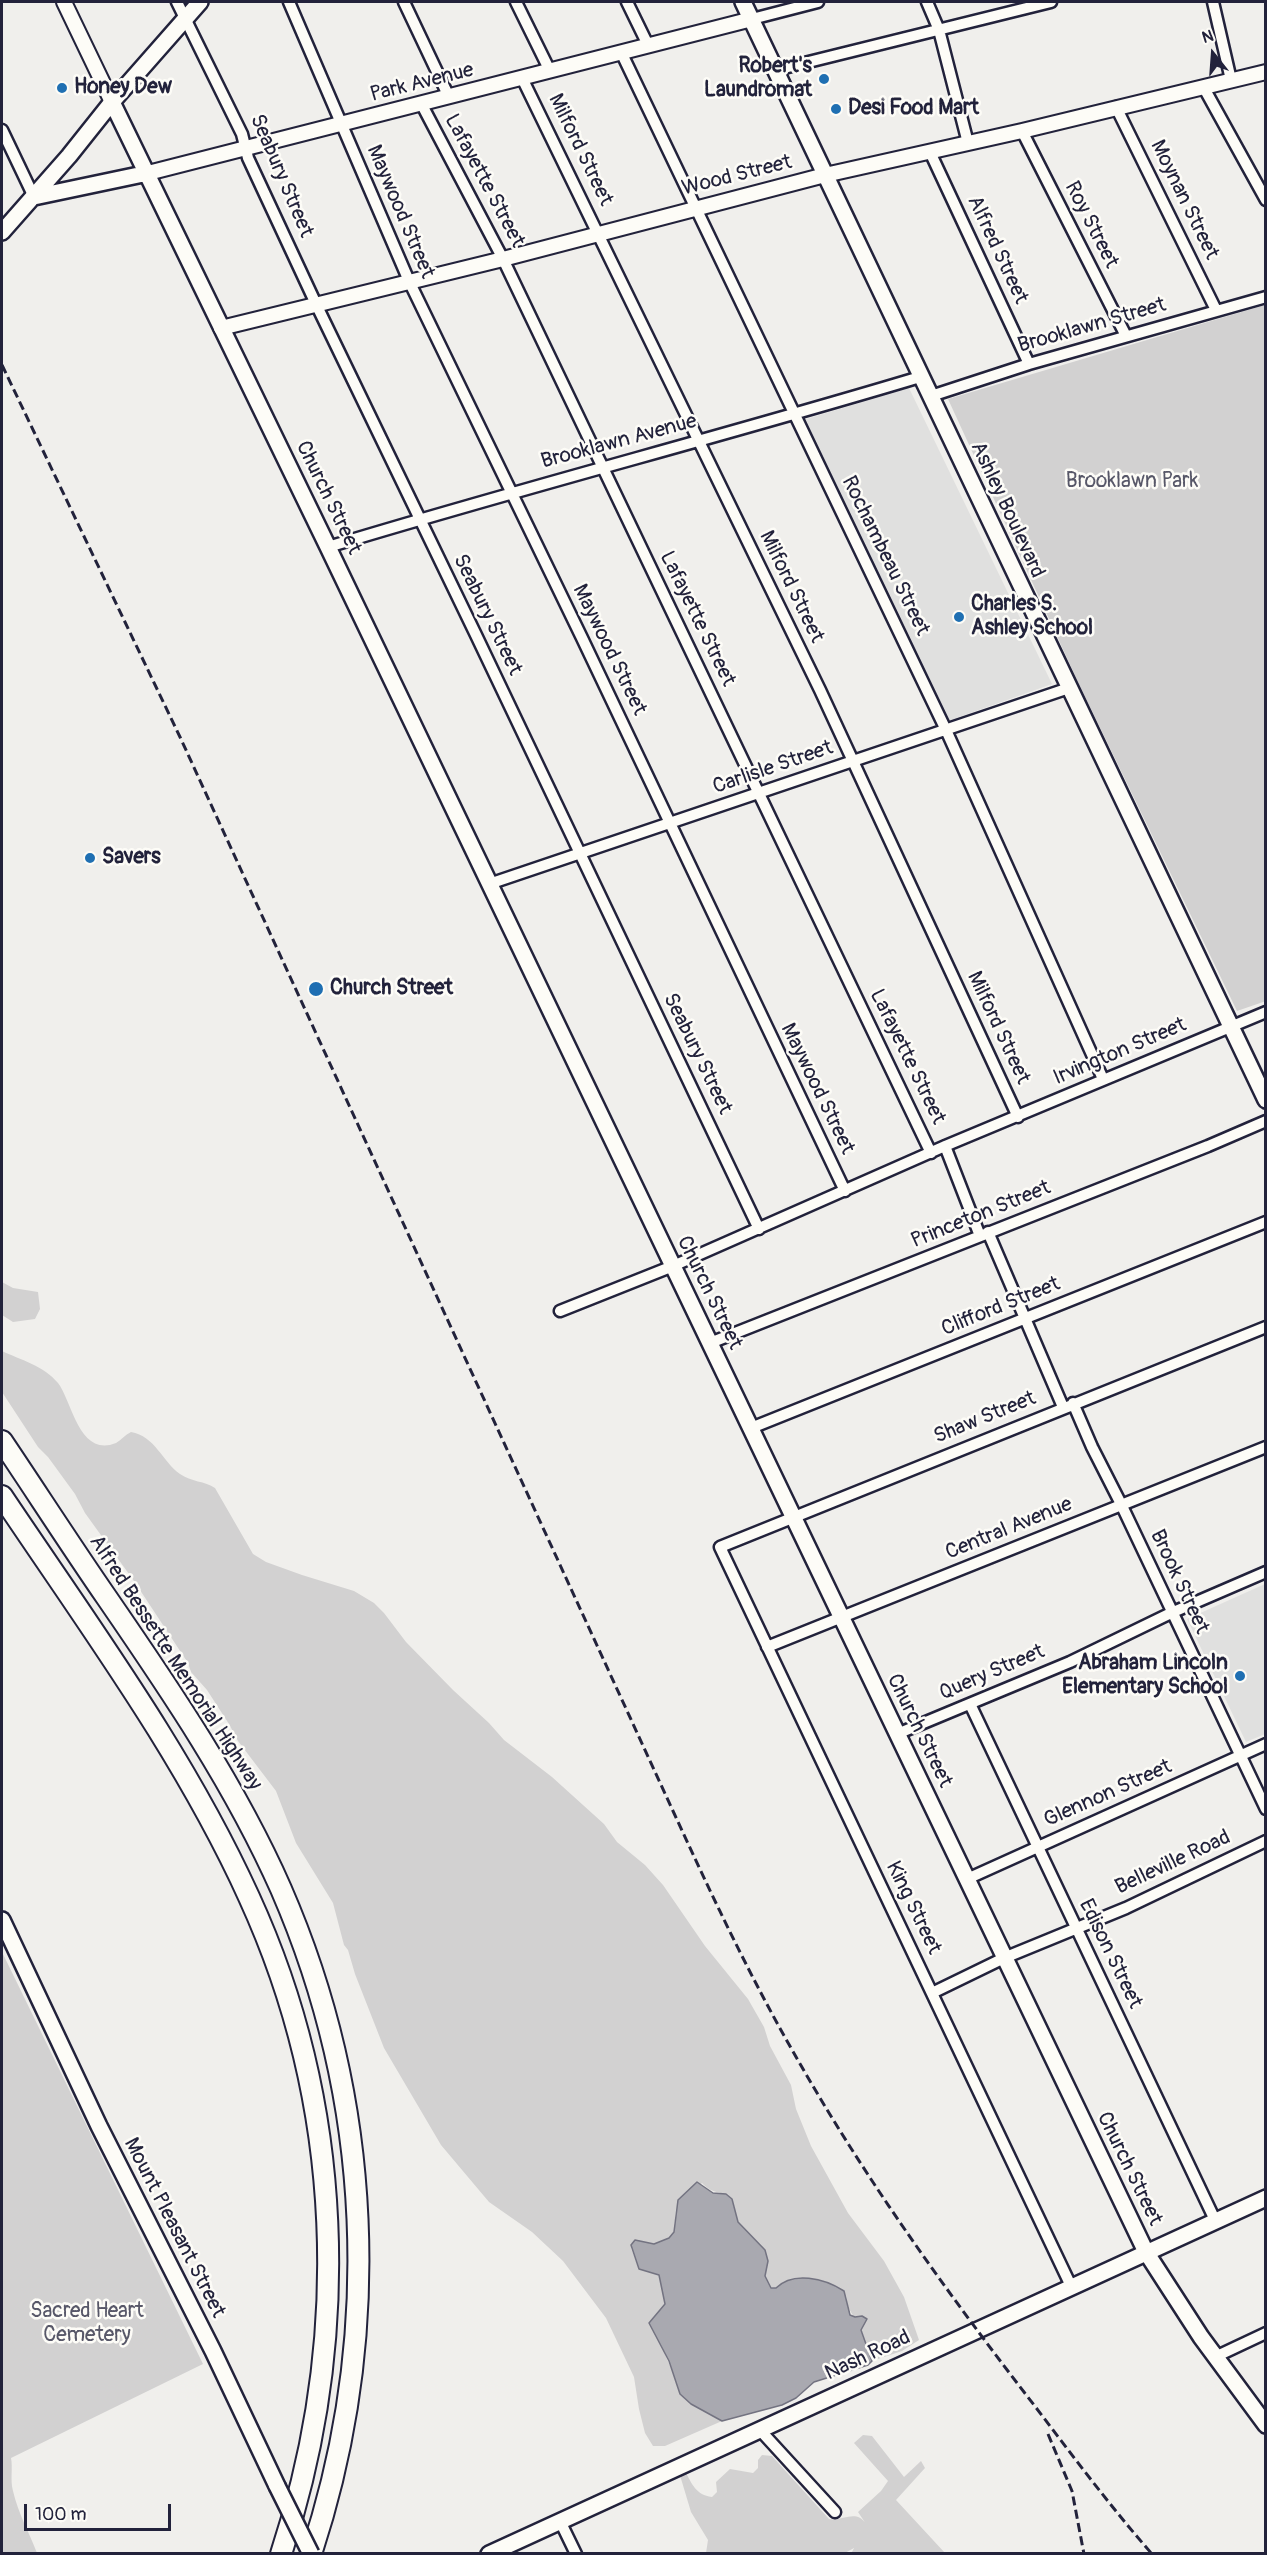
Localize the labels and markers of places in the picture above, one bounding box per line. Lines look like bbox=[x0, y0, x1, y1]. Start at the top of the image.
place label: Robert's Laundromat bbox=[704, 54, 812, 104]
marker: Robert's Laundromat bbox=[817, 72, 831, 86]
place label: Honey Dew bbox=[74, 75, 172, 101]
marker: Honey Dew bbox=[55, 81, 69, 95]
place label: Desi Food Mart bbox=[848, 96, 979, 122]
marker: Desi Food Mart bbox=[829, 102, 843, 116]
place label: Charles S. Ashley School bbox=[971, 592, 1093, 642]
marker: Charles S. Ashley School bbox=[952, 610, 966, 624]
place label: Savers bbox=[102, 845, 161, 871]
marker: Savers bbox=[83, 851, 97, 865]
place label: Church Street bbox=[330, 976, 453, 1002]
marker: Church Street bbox=[307, 980, 325, 998]
place label: Abraham Lincoln Elementary School bbox=[1062, 1651, 1228, 1701]
marker: Abraham Lincoln Elementary School bbox=[1233, 1669, 1247, 1683]

